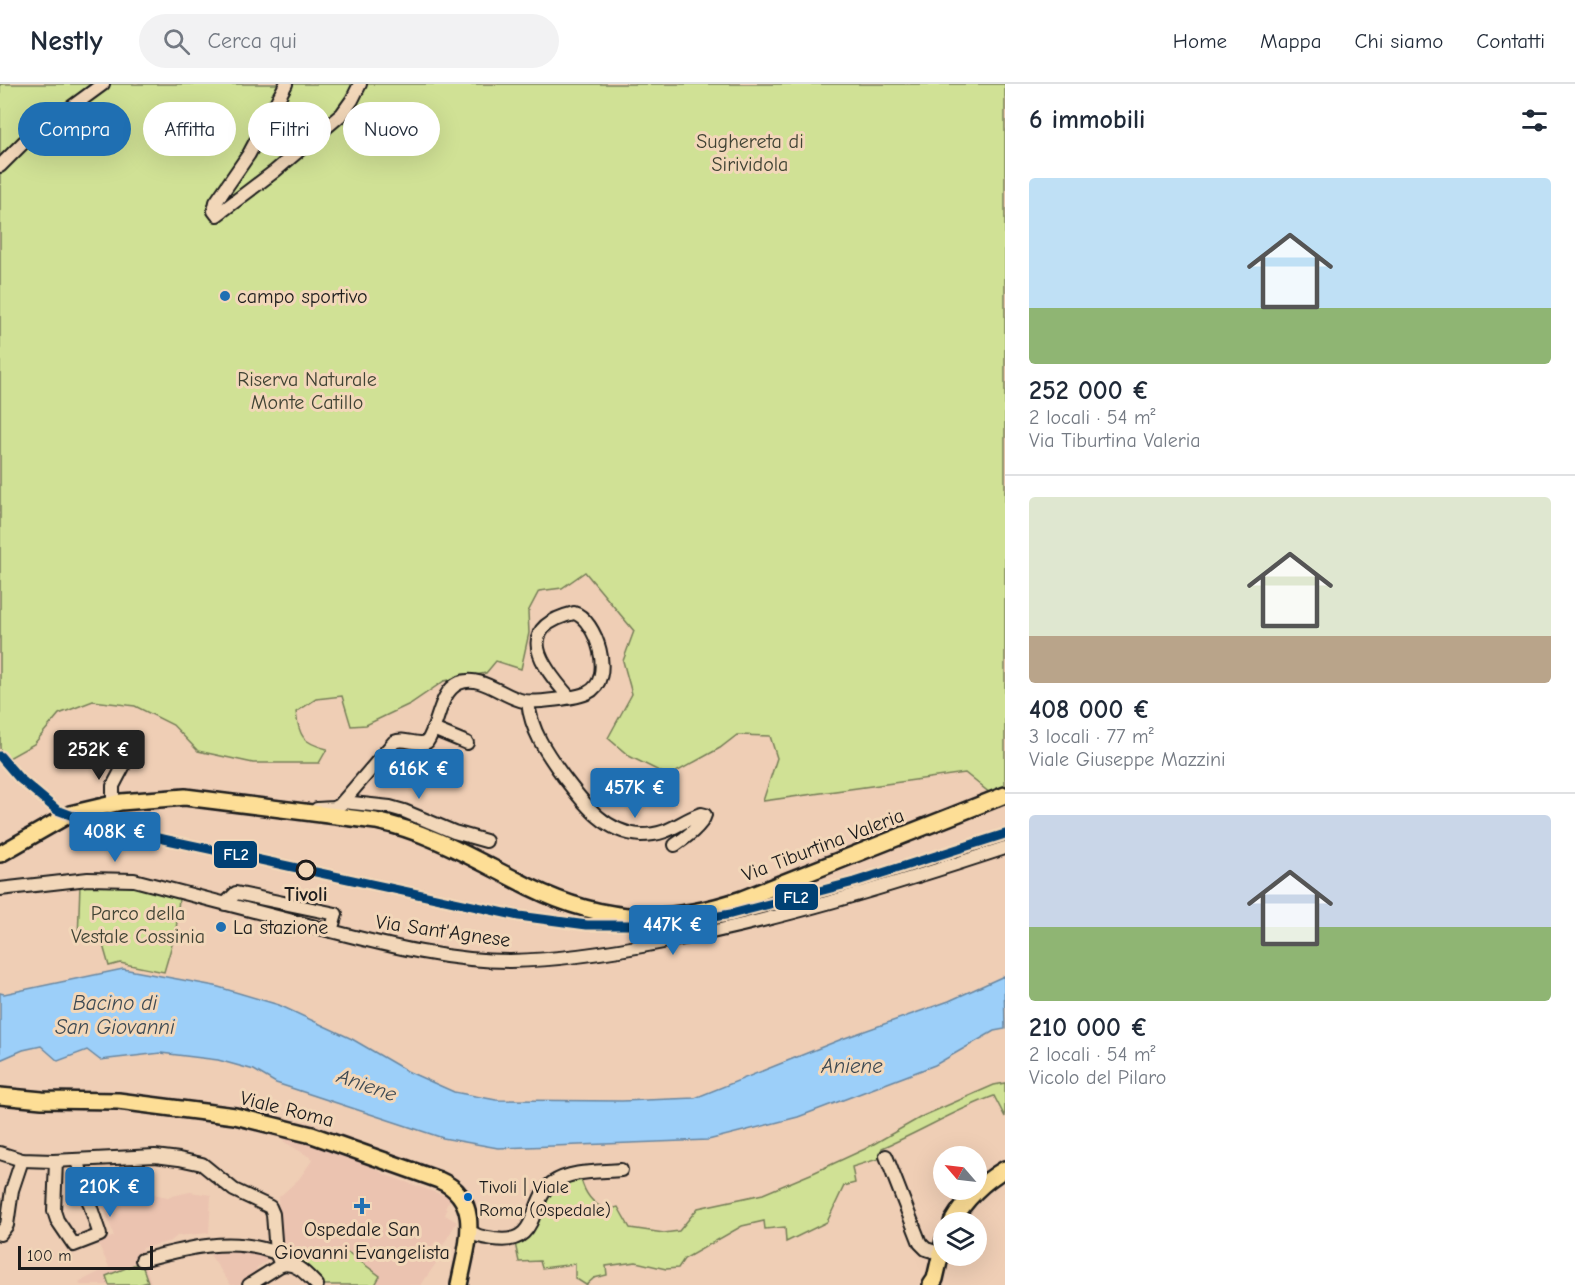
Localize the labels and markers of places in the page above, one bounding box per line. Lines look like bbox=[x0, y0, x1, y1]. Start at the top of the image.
place label: campo sportivo bbox=[237, 285, 368, 308]
marker: campo sportivo bbox=[218, 289, 232, 303]
pin: 252K € bbox=[50, 730, 148, 781]
pin: 616K € bbox=[370, 749, 468, 800]
pin: 457K € bbox=[586, 768, 684, 819]
pin: 408K € bbox=[66, 812, 164, 863]
marker: Tivoli bbox=[296, 860, 316, 880]
place label: Tivoli bbox=[284, 883, 328, 906]
pin: 447K € bbox=[624, 905, 722, 956]
place label: La stazione bbox=[233, 916, 328, 939]
marker: La stazione bbox=[214, 920, 228, 934]
pin: 210K € bbox=[61, 1167, 159, 1218]
place label: Tivoli | Viale Roma (Ospedale) bbox=[479, 1177, 611, 1221]
marker: Tivoli | Viale Roma (Ospedale) bbox=[462, 1191, 474, 1203]
marker: Ospedale San Giovanni Evangelista bbox=[353, 1197, 371, 1215]
place label: Ospedale San Giovanni Evangelista bbox=[274, 1218, 450, 1264]

